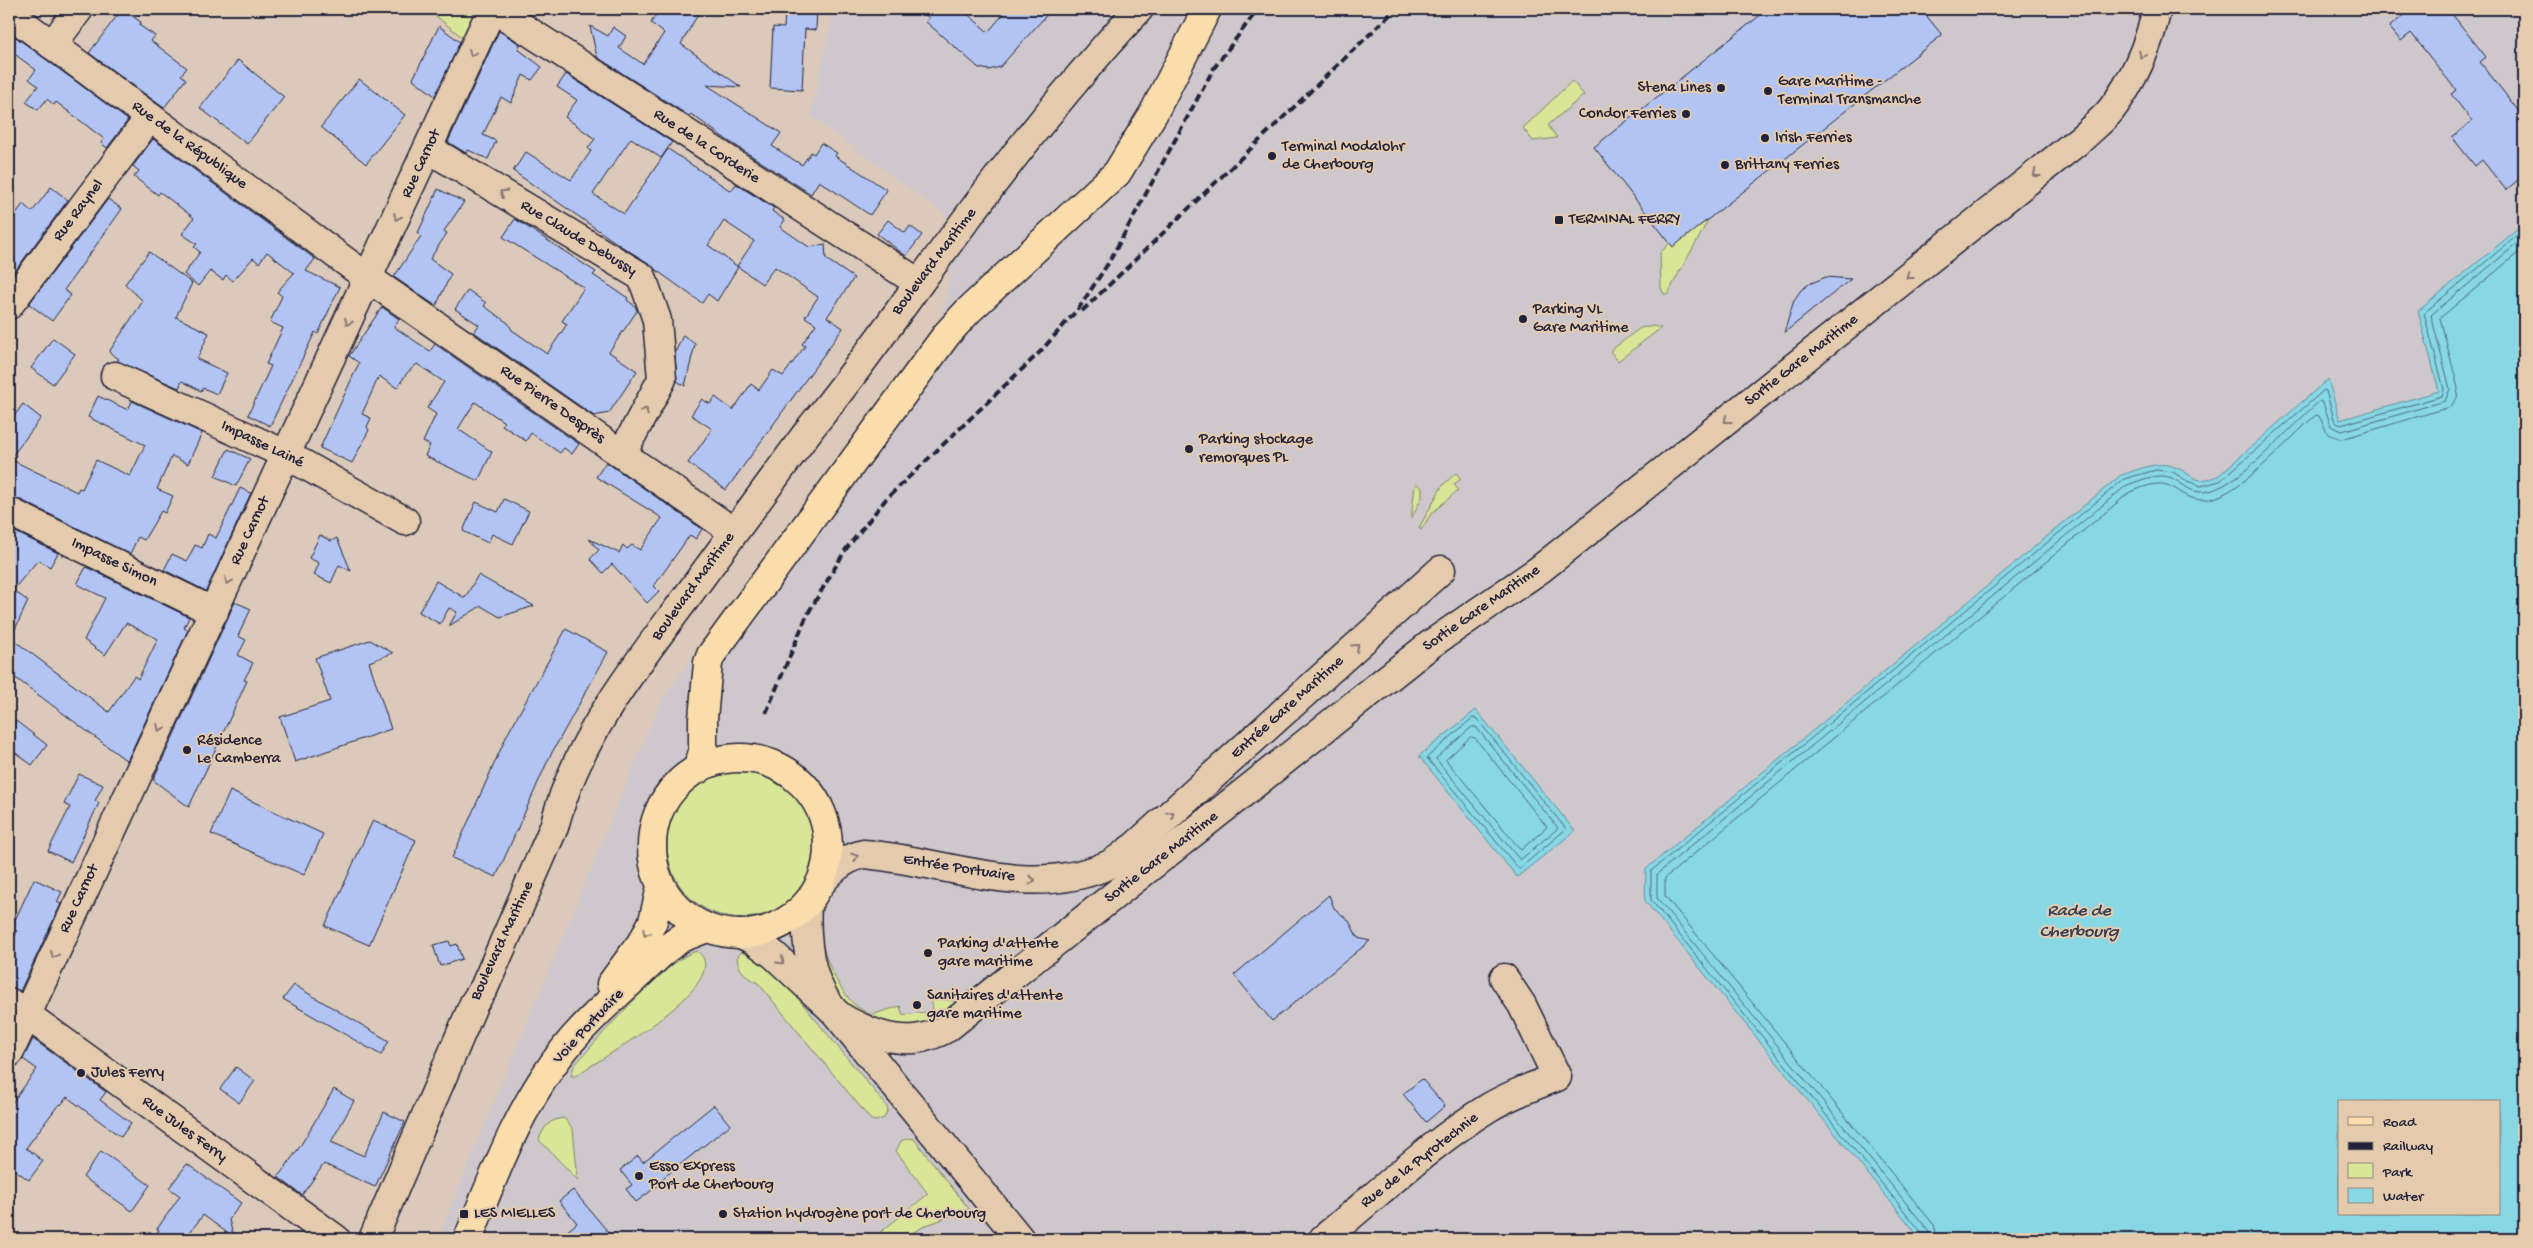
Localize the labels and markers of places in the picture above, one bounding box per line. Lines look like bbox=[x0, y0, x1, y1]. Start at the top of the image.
place label: Gare Maritime - Terminal Transmanche bbox=[1777, 73, 1922, 110]
place label: Stena Lines bbox=[1637, 79, 1712, 98]
marker: Stena Lines bbox=[1715, 82, 1727, 94]
marker: Gare Maritime - Terminal Transmanche bbox=[1762, 85, 1774, 97]
place label: Condor Ferries bbox=[1579, 105, 1677, 124]
marker: Condor Ferries bbox=[1680, 108, 1692, 120]
place label: Irish Ferries bbox=[1775, 129, 1853, 148]
marker: Irish Ferries bbox=[1759, 132, 1771, 144]
place label: Terminal Modalohr de Cherbourg bbox=[1281, 138, 1406, 175]
marker: Terminal Modalohr de Cherbourg bbox=[1266, 150, 1278, 162]
place label: Brittany Ferries bbox=[1734, 156, 1840, 175]
marker: Brittany Ferries bbox=[1719, 159, 1731, 171]
place label: TERMINAL FERRY bbox=[1568, 211, 1680, 230]
marker: TERMINAL FERRY bbox=[1553, 214, 1565, 226]
place label: Parking VL Gare Maritime bbox=[1532, 301, 1629, 338]
marker: Parking VL Gare Maritime bbox=[1517, 313, 1529, 325]
place label: Parking stockage remorques PL bbox=[1198, 431, 1314, 468]
marker: Parking stockage remorques PL bbox=[1183, 443, 1195, 455]
place label: Résidence Le Camberra bbox=[197, 732, 282, 769]
marker: Résidence Le Camberra bbox=[181, 744, 193, 756]
place label: Parking d'attente gare maritime bbox=[937, 935, 1059, 972]
marker: Parking d'attente gare maritime bbox=[922, 947, 934, 959]
place label: Sanitaires d'attente gare maritime bbox=[927, 987, 1064, 1024]
marker: Sanitaires d'attente gare maritime bbox=[911, 999, 923, 1011]
place label: Jules Ferry bbox=[91, 1064, 164, 1083]
marker: Jules Ferry bbox=[75, 1067, 87, 1079]
place label: Esso Express Port de Cherbourg bbox=[648, 1158, 774, 1195]
marker: Esso Express Port de Cherbourg bbox=[633, 1170, 645, 1182]
place label: LES MIELLES bbox=[474, 1205, 556, 1224]
place label: Station hydrogène port de Cherbourg bbox=[733, 1205, 986, 1224]
marker: LES MIELLES bbox=[458, 1208, 470, 1220]
marker: Station hydrogène port de Cherbourg bbox=[717, 1208, 729, 1220]

